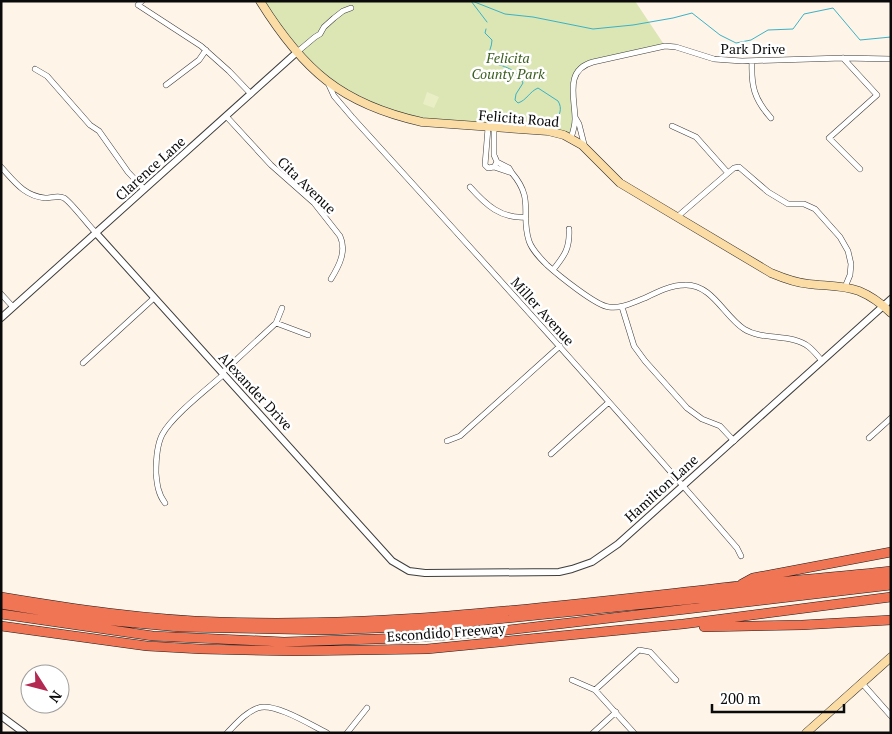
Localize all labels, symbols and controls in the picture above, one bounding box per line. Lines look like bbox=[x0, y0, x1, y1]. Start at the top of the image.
street label: Park Drive bbox=[721, 39, 785, 58]
park label: Felicita County Park bbox=[471, 48, 545, 83]
street label: Felicita Road bbox=[478, 105, 560, 131]
street label: Clarence Lane bbox=[111, 132, 189, 204]
street label: Cita Avenue bbox=[274, 152, 340, 218]
street label: Miller Avenue bbox=[507, 273, 579, 349]
street label: Alexander Drive bbox=[215, 348, 297, 434]
street label: Hamilton Lane bbox=[620, 450, 702, 526]
street label: Escondido Freeway bbox=[386, 618, 507, 646]
north arrow bbox=[20, 664, 70, 714]
scale bar bbox=[712, 682, 844, 714]
text: N bbox=[45, 687, 67, 707]
text: 200 m bbox=[720, 688, 761, 708]

